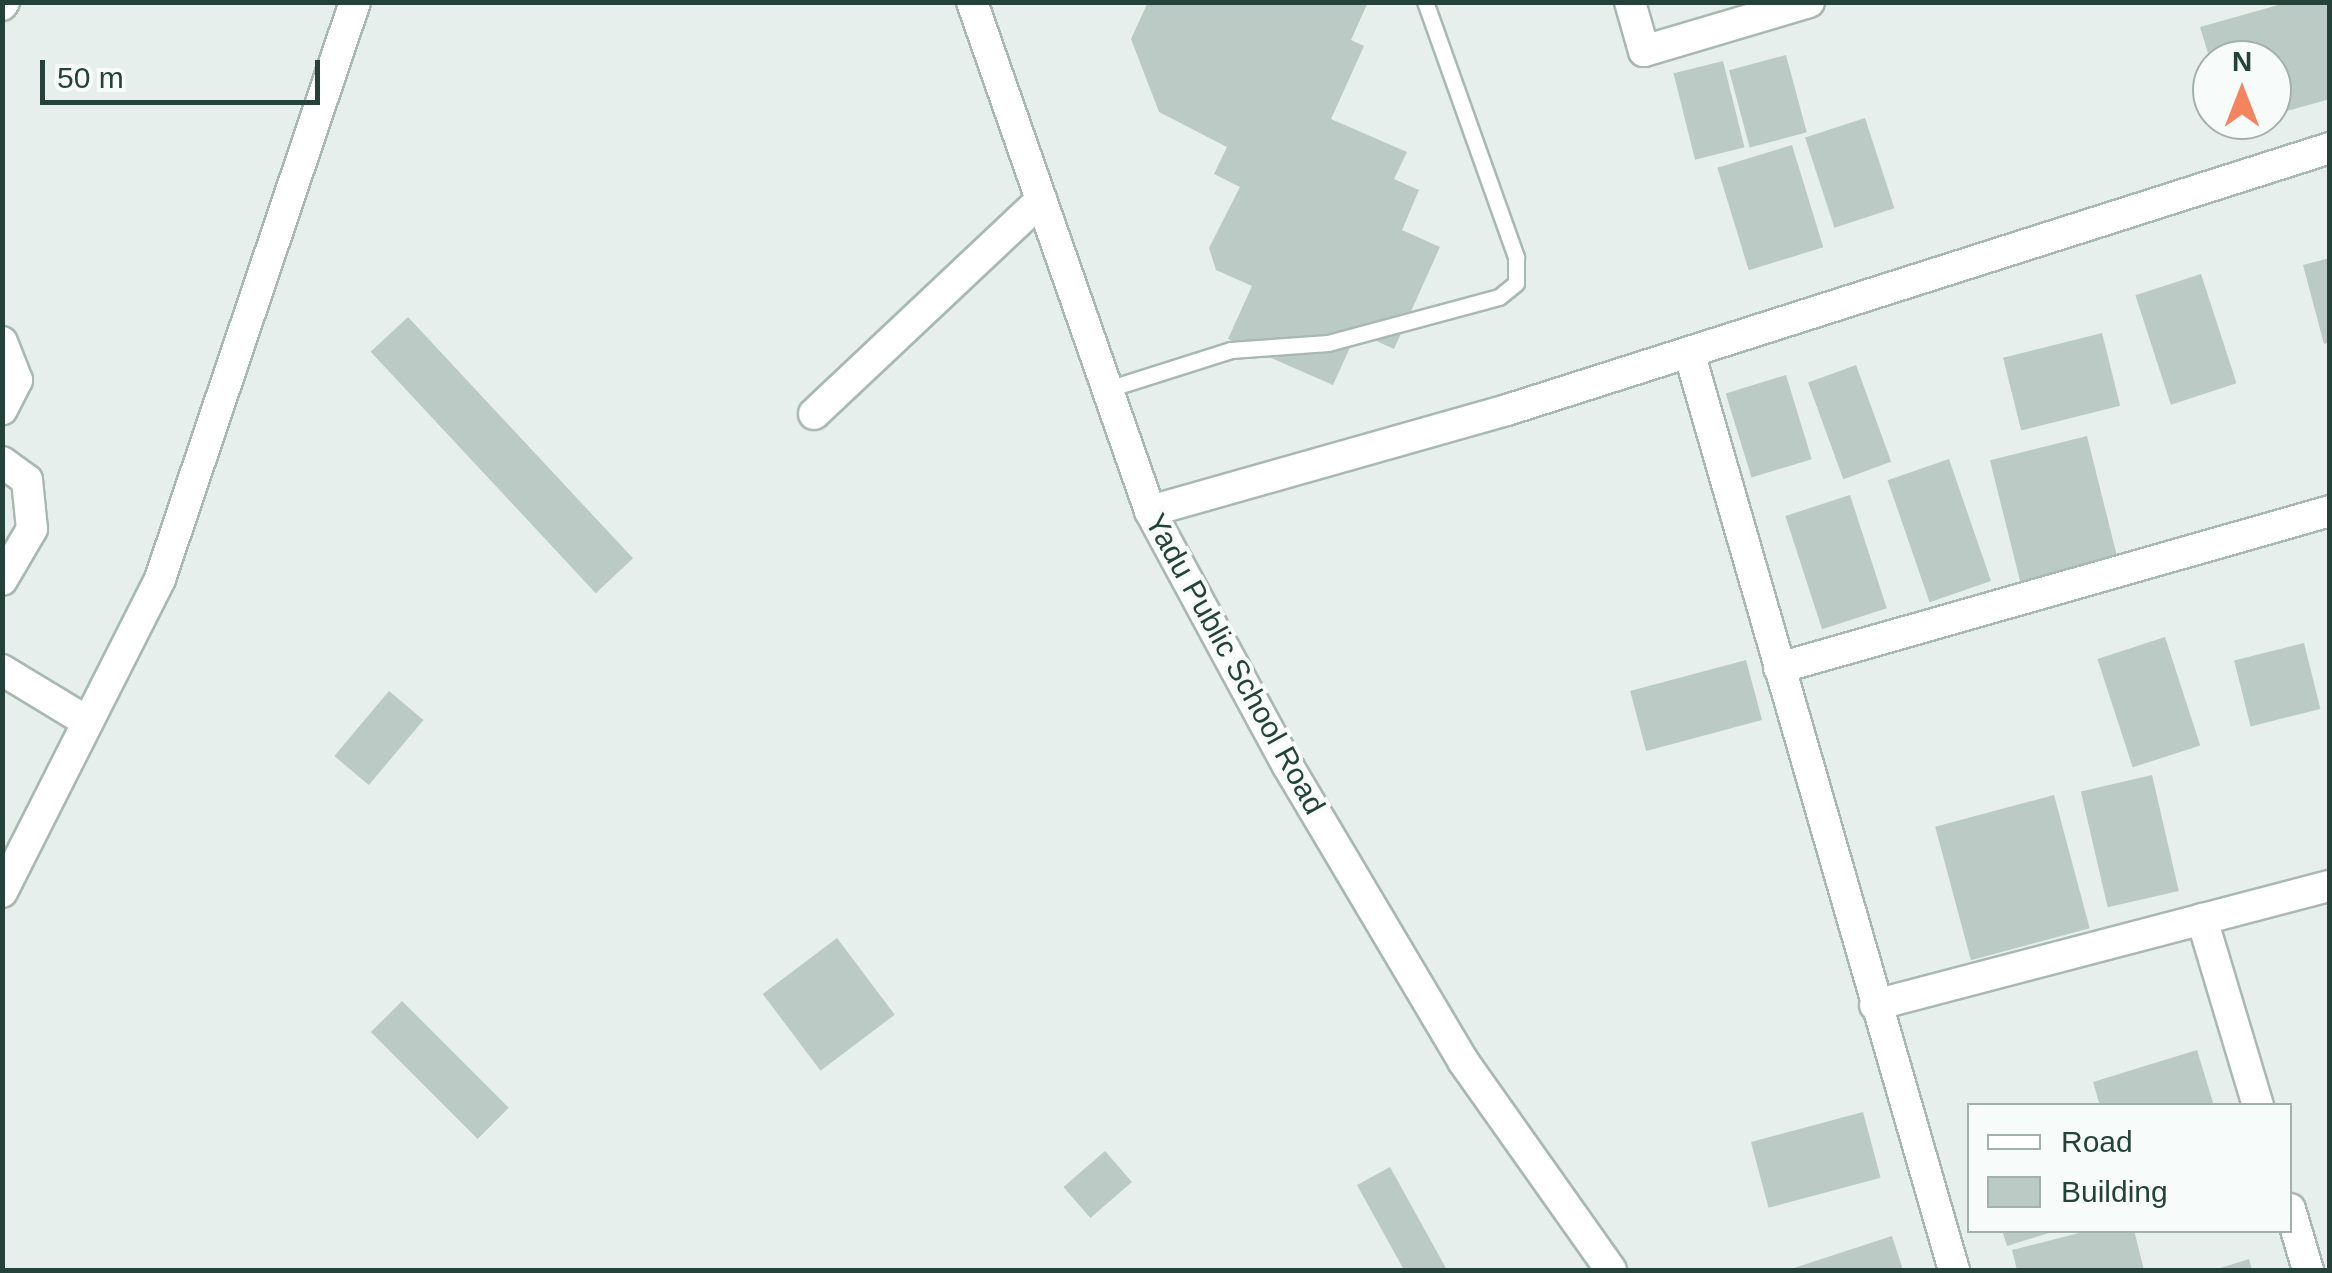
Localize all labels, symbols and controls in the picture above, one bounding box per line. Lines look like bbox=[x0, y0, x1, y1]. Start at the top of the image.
scale bar bbox=[45, 40, 325, 102]
north arrow bbox=[2192, 40, 2292, 140]
text: N bbox=[2232, 46, 2252, 77]
text: 50 m bbox=[57, 61, 124, 94]
street label: Yadu Public School Road bbox=[1137, 507, 1333, 821]
legend bbox=[1967, 1103, 2292, 1233]
text: Road bbox=[2061, 1125, 2133, 1158]
text: Building bbox=[2061, 1175, 2168, 1208]

